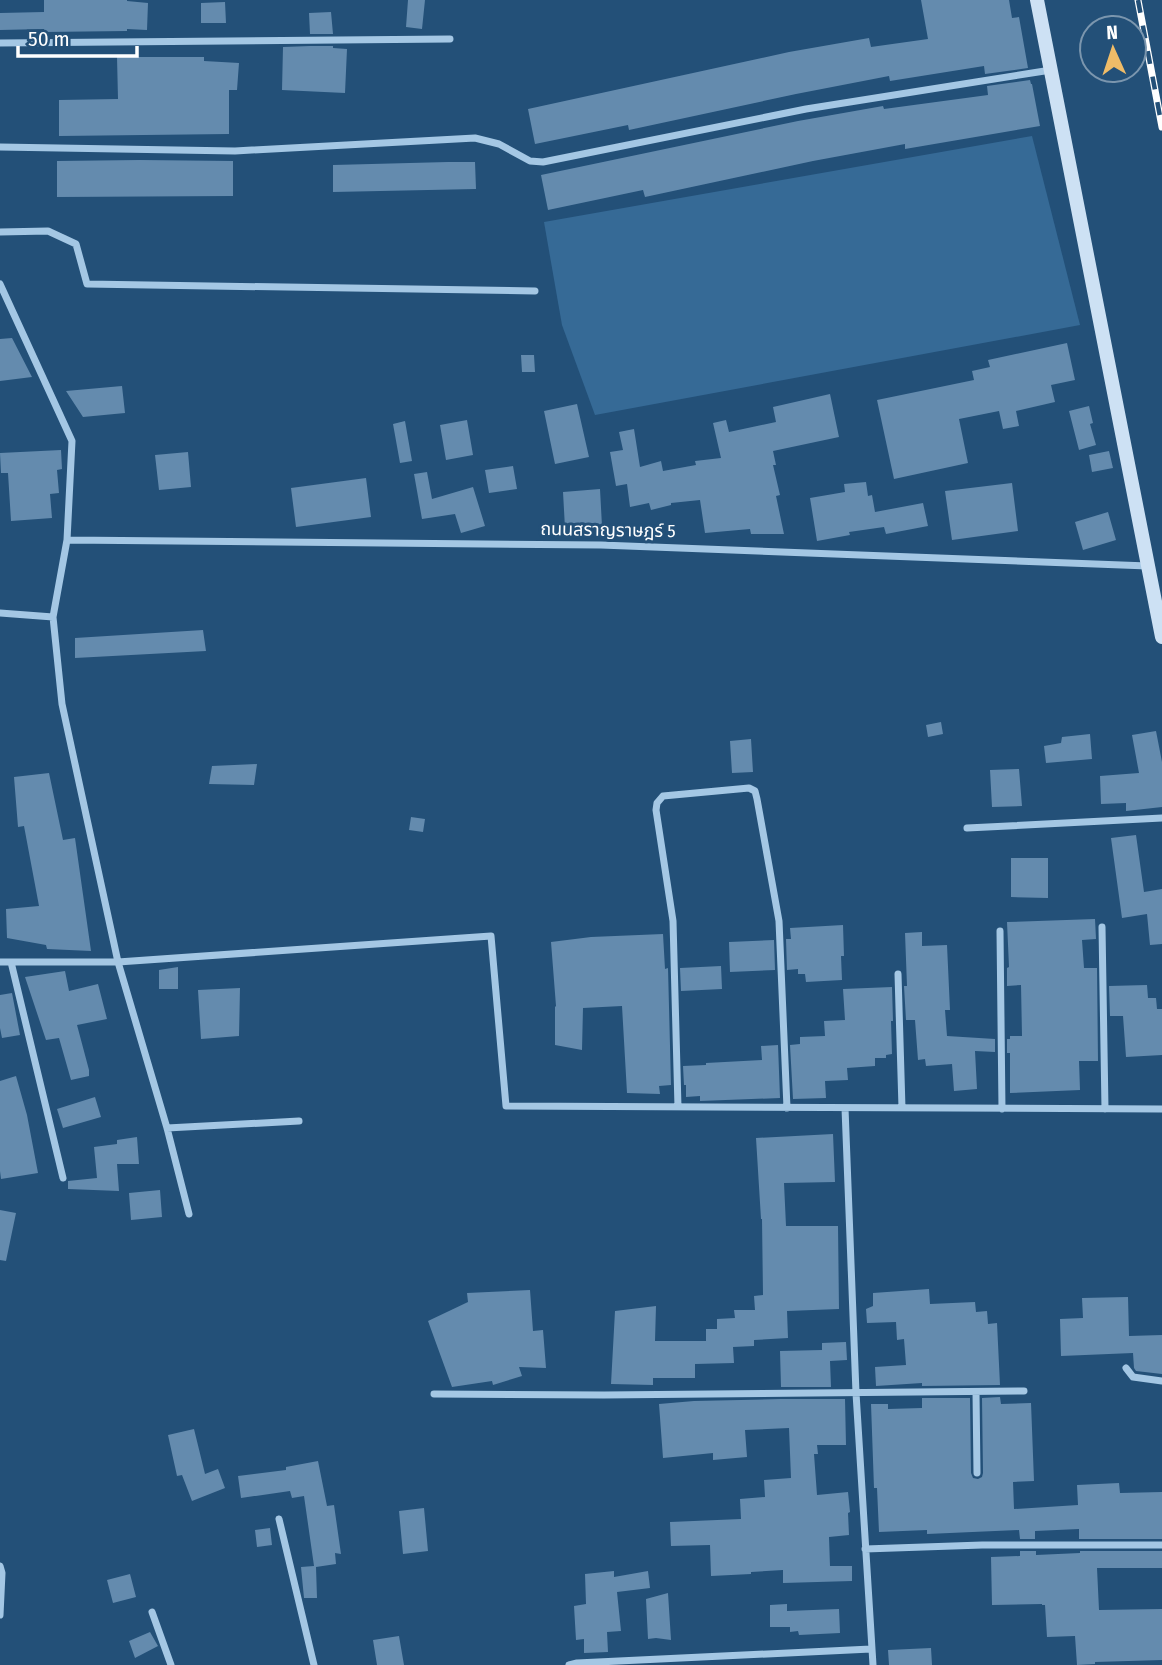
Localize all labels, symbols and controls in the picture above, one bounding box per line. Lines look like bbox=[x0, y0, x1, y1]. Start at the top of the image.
scale bar bbox=[18, 14, 136, 58]
north arrow bbox=[1078, 14, 1148, 84]
text: N bbox=[1106, 21, 1118, 44]
text: 50 m bbox=[28, 26, 70, 52]
street label: ถนนสราญราษฎร์ 5 bbox=[540, 518, 676, 542]

